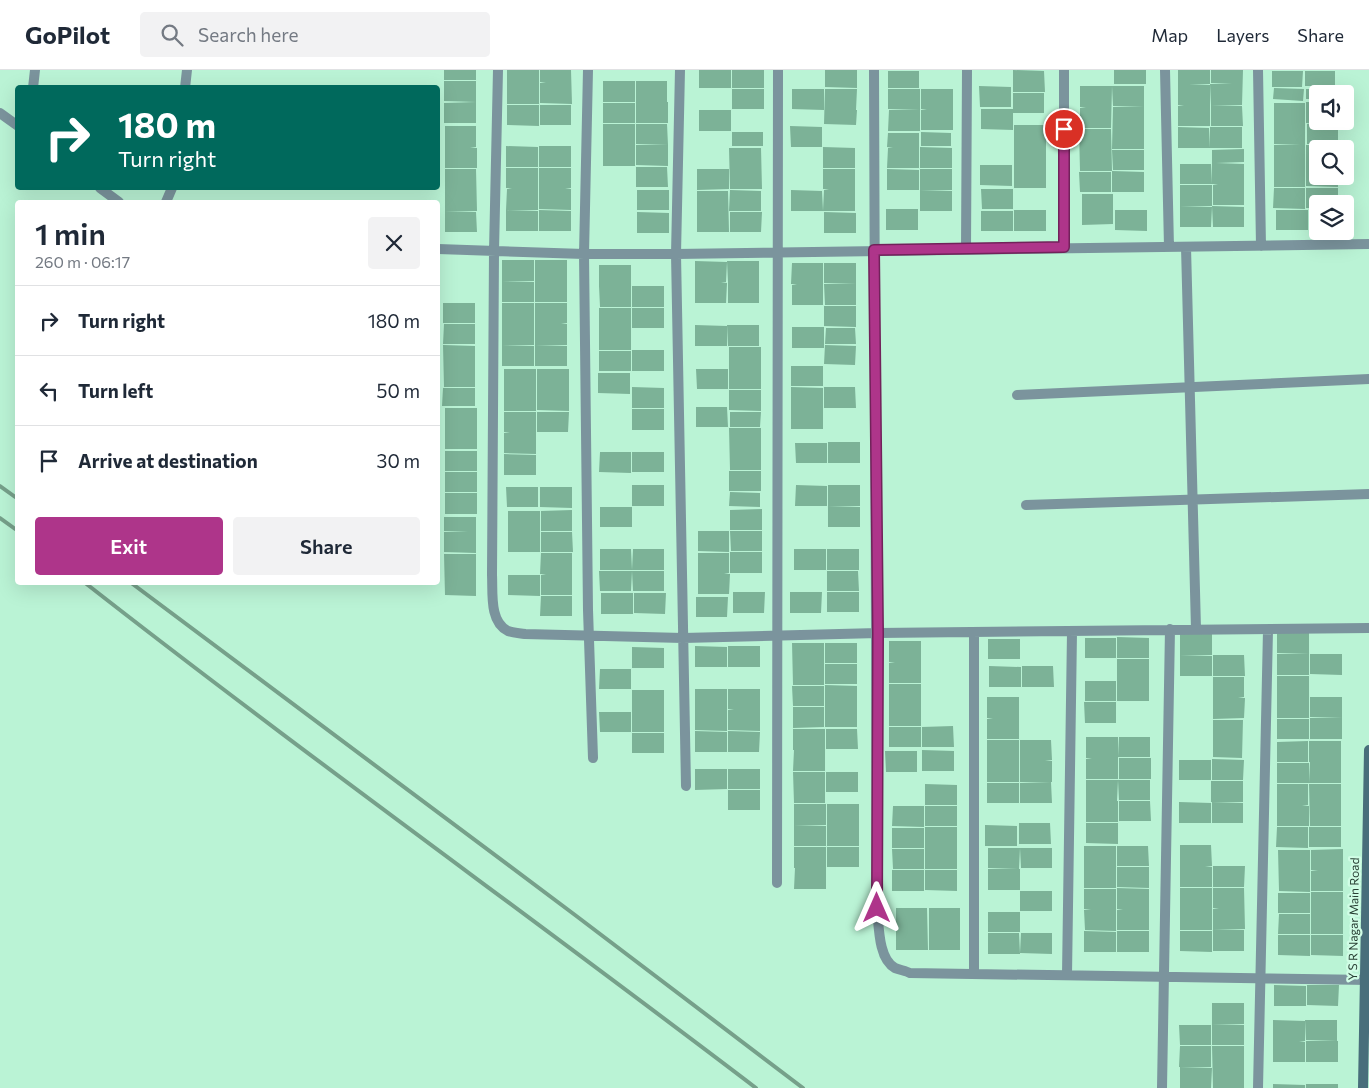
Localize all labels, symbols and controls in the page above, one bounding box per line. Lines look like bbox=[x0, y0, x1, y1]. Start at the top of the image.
search box bbox=[140, 12, 490, 57]
text: GoPilot bbox=[25, 20, 110, 49]
icon: search bbox=[158, 21, 186, 49]
text: Search here bbox=[198, 23, 299, 46]
text: Map bbox=[1151, 24, 1188, 46]
text: Layers bbox=[1216, 24, 1269, 46]
text: Share bbox=[1297, 24, 1344, 46]
map controls bbox=[1309, 85, 1354, 240]
button: sound bbox=[1309, 85, 1354, 130]
text: 180 m bbox=[118, 102, 216, 145]
icon: right bbox=[35, 105, 100, 170]
pin bbox=[1043, 108, 1085, 150]
icon: arrive bbox=[1050, 115, 1078, 143]
button: search bbox=[1309, 140, 1354, 185]
text: Turn right bbox=[118, 145, 216, 172]
button: layers bbox=[1309, 195, 1354, 240]
text: 1 min bbox=[35, 214, 106, 251]
button: close bbox=[368, 217, 420, 269]
text: 260 m · 06:17 bbox=[35, 252, 130, 271]
icon: right bbox=[35, 307, 63, 335]
text: Turn right bbox=[78, 309, 165, 332]
text: 180 m bbox=[368, 309, 420, 332]
icon: left bbox=[35, 377, 63, 405]
text: Turn left bbox=[78, 379, 153, 402]
text: 50 m bbox=[376, 379, 420, 402]
icon: arrive bbox=[35, 447, 63, 475]
text: Arrive at destination bbox=[78, 449, 258, 472]
text: 30 m bbox=[377, 449, 420, 472]
button: Exit bbox=[35, 517, 223, 575]
button: Share bbox=[233, 517, 420, 575]
street label: Y S R Nagar Main Road bbox=[1345, 857, 1361, 981]
position arrow bbox=[850, 881, 902, 933]

